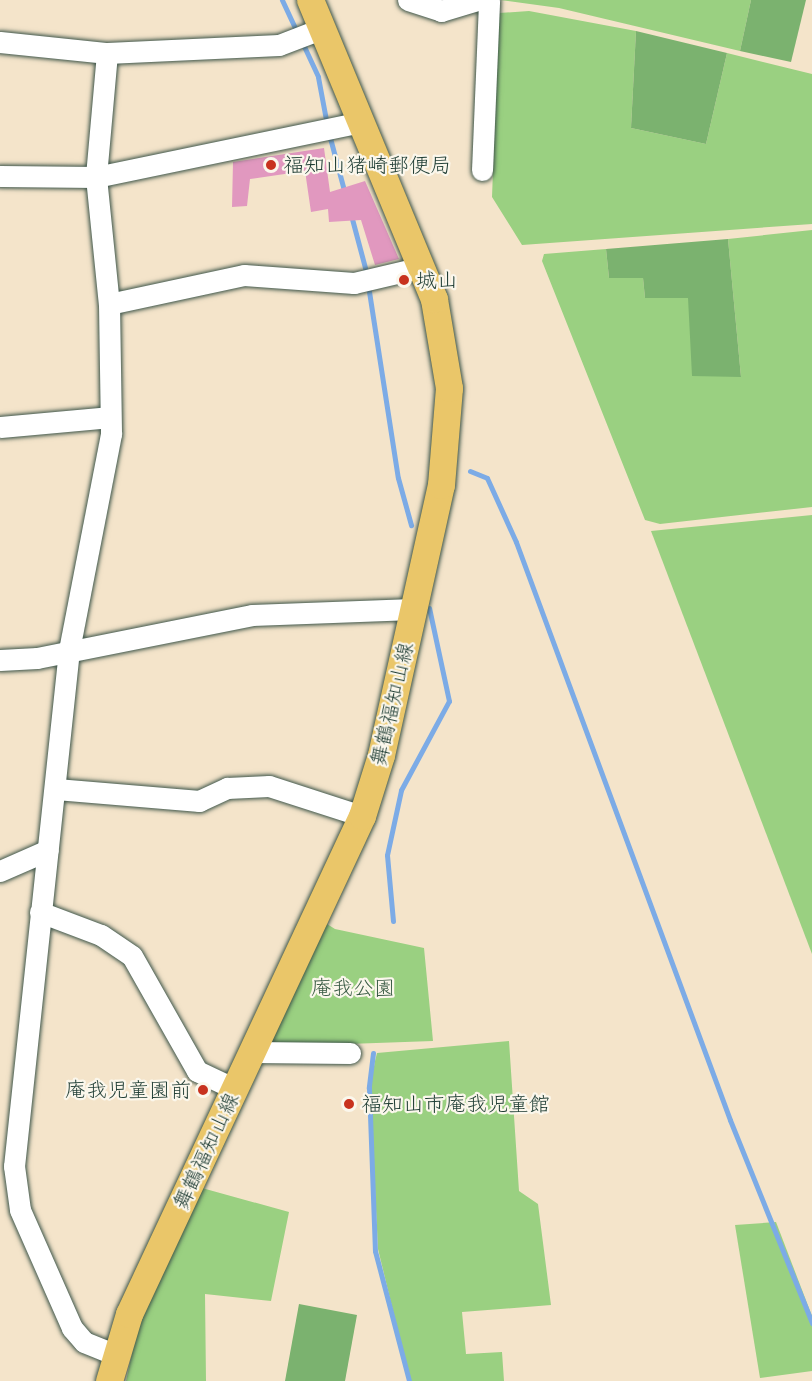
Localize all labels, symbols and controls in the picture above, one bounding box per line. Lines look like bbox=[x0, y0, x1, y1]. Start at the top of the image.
place label: 福知山猪崎郵便局 bbox=[283, 152, 451, 178]
marker: 福知山猪崎郵便局 bbox=[264, 158, 278, 172]
place label: 城山 bbox=[416, 267, 458, 293]
marker: 城山 bbox=[397, 273, 411, 287]
street label: 舞鶴福知山線 bbox=[366, 640, 418, 768]
park label: 庵我公園 bbox=[311, 975, 395, 1001]
place label: 庵我児童園前 bbox=[65, 1077, 191, 1103]
marker: 庵我児童園前 bbox=[196, 1083, 210, 1097]
street label: 舞鶴福知山線 bbox=[168, 1089, 244, 1213]
place label: 福知山市庵我児童館 bbox=[361, 1091, 550, 1117]
marker: 福知山市庵我児童館 bbox=[342, 1097, 356, 1111]

